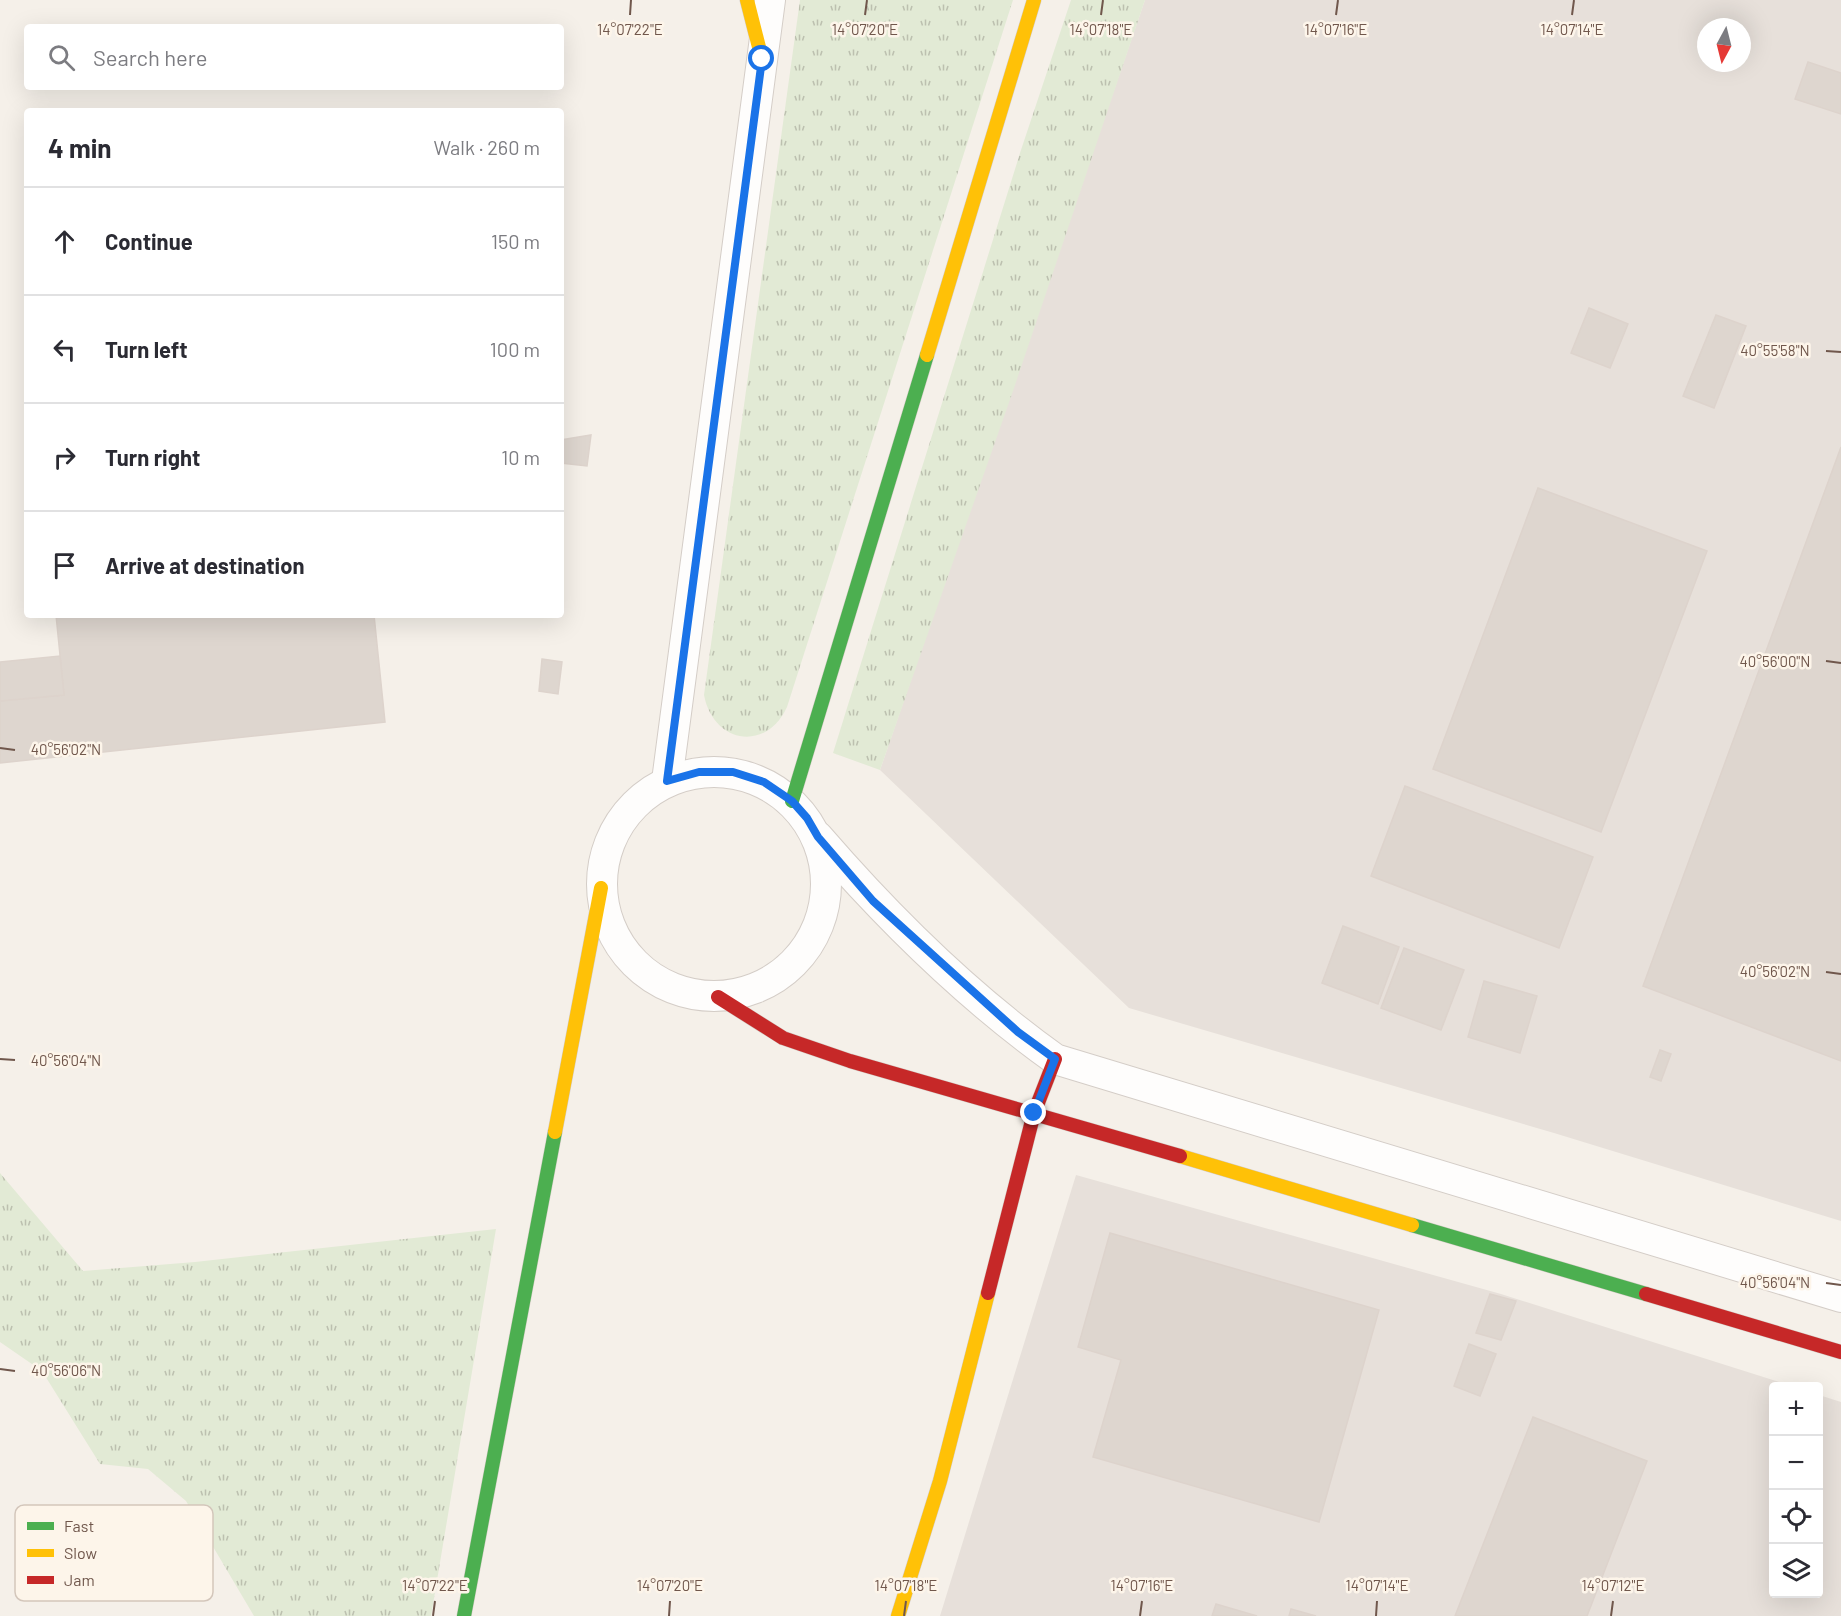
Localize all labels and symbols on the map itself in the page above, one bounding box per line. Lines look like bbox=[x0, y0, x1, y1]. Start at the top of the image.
north arrow bbox=[1697, 18, 1751, 72]
text: 14°07'22"E bbox=[597, 20, 663, 38]
text: 14°07'20"E bbox=[832, 20, 898, 38]
text: 14°07'18"E bbox=[1070, 20, 1132, 38]
text: 14°07'16"E bbox=[1305, 20, 1367, 38]
text: 14°07'14"E bbox=[1540, 20, 1604, 38]
route start bbox=[748, 45, 774, 71]
text: 40°55'58"N bbox=[1740, 341, 1810, 359]
text: 40°56'00"N bbox=[1740, 652, 1810, 670]
text: 40°56'02"N bbox=[31, 740, 101, 758]
text: 40°56'02"N bbox=[1740, 962, 1810, 980]
text: 40°56'04"N bbox=[31, 1051, 101, 1069]
route end bbox=[1020, 1099, 1046, 1125]
text: 40°56'04"N bbox=[1740, 1273, 1810, 1291]
text: 40°56'06"N bbox=[31, 1361, 101, 1379]
legend bbox=[15, 1505, 213, 1601]
text: Fast bbox=[64, 1516, 94, 1535]
text: Slow bbox=[64, 1543, 97, 1562]
text: Jam bbox=[64, 1570, 95, 1589]
text: 14°07'22"E bbox=[402, 1576, 468, 1594]
text: 14°07'20"E bbox=[637, 1576, 703, 1594]
text: 14°07'18"E bbox=[875, 1576, 937, 1594]
text: 14°07'16"E bbox=[1111, 1576, 1173, 1594]
text: 14°07'14"E bbox=[1345, 1576, 1409, 1594]
text: 14°07'12"E bbox=[1581, 1576, 1645, 1594]

